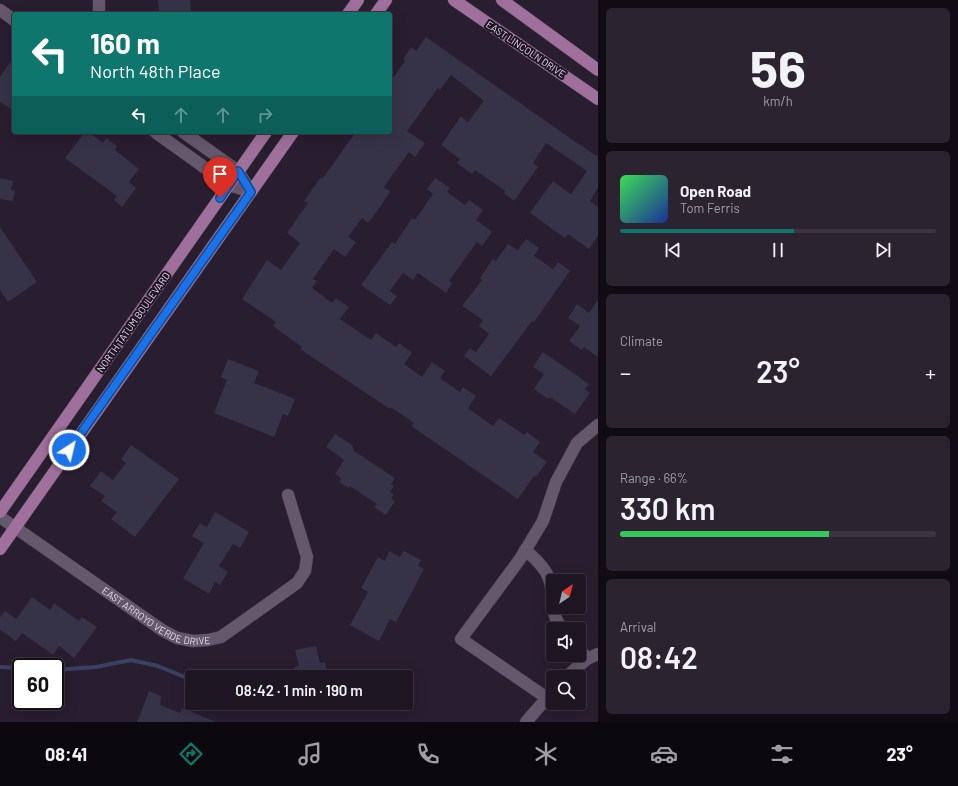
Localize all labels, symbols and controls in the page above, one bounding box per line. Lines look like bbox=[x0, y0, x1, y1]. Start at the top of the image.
street label: EAST LINCOLN DRIVE bbox=[484, 18, 568, 80]
text: 160 m bbox=[90, 26, 160, 60]
icon: left bbox=[24, 28, 76, 80]
text: 56 bbox=[750, 36, 806, 98]
text: North 48th Place bbox=[90, 60, 221, 82]
text: km/h bbox=[763, 93, 793, 109]
icon: left bbox=[128, 104, 150, 126]
icon: ahead bbox=[170, 104, 192, 126]
icon: ahead bbox=[212, 104, 234, 126]
icon: right bbox=[254, 104, 276, 126]
pin bbox=[203, 157, 237, 198]
icon: arrive bbox=[209, 163, 231, 185]
text: Open Road bbox=[680, 182, 751, 200]
text: Tom Ferris bbox=[680, 200, 740, 216]
icon: previous bbox=[662, 239, 684, 261]
icon: pause bbox=[767, 239, 789, 261]
icon: next bbox=[872, 239, 894, 261]
street label: NORTH TATUM BOULEVARD bbox=[94, 270, 172, 374]
text: Climate bbox=[620, 333, 663, 349]
text: 23° bbox=[756, 353, 800, 389]
text: − bbox=[620, 359, 631, 385]
text: + bbox=[925, 359, 936, 385]
position arrow bbox=[48, 429, 90, 471]
text: Range · 66% bbox=[620, 470, 688, 486]
text: 330 km bbox=[620, 490, 715, 526]
north arrow bbox=[546, 574, 586, 614]
map controls bbox=[546, 574, 586, 710]
street label: EAST ARROYO VERDE DRIVE bbox=[100, 584, 211, 647]
text: Arrival bbox=[620, 619, 656, 635]
button: sound bbox=[546, 622, 586, 662]
text: 08:42 bbox=[620, 639, 698, 675]
speed limit sign: 60 bbox=[12, 658, 64, 710]
button: search bbox=[546, 670, 586, 710]
text: 08:42 · 1 min · 190 m bbox=[235, 681, 363, 699]
icon: directions bbox=[177, 740, 205, 768]
icon: music bbox=[296, 740, 324, 768]
icon: phone bbox=[414, 740, 442, 768]
icon: climate bbox=[532, 740, 560, 768]
icon: car bbox=[650, 740, 678, 768]
icon: filters bbox=[768, 740, 796, 768]
text: 08:41 bbox=[45, 743, 87, 765]
text: 23° bbox=[887, 743, 913, 765]

